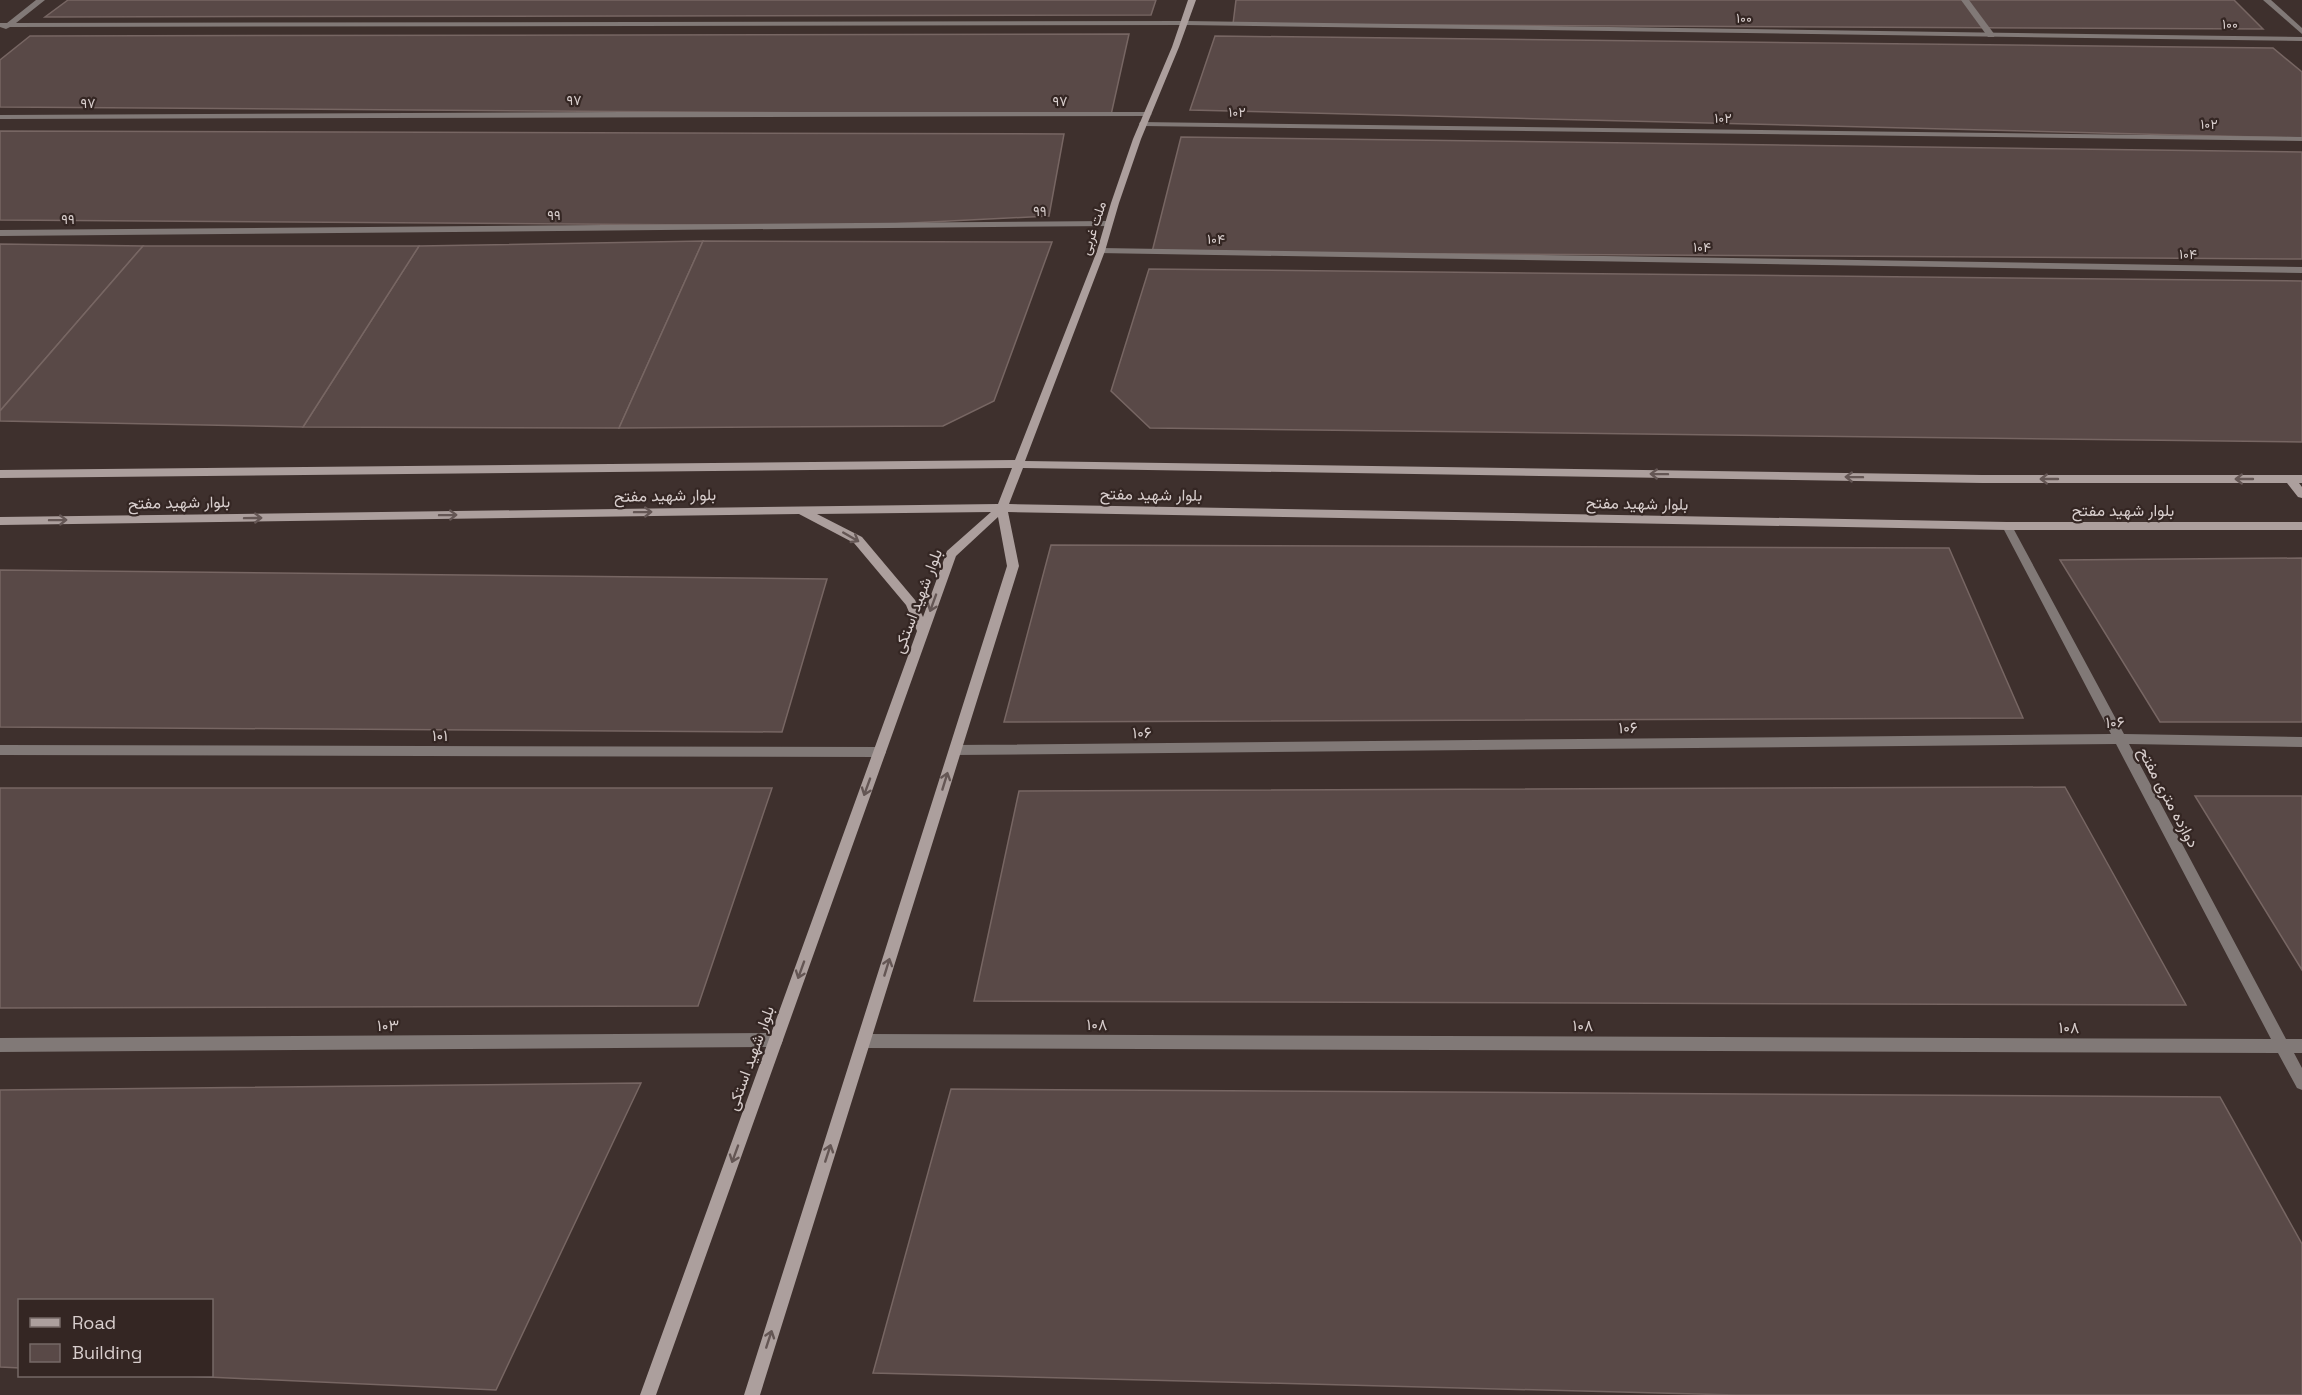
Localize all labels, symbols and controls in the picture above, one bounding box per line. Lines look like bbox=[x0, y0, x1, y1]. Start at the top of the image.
street label: ۱۰۰ bbox=[1736, 9, 1752, 27]
street label: ۱۰۰ bbox=[2222, 15, 2238, 33]
street label: ۹۷ bbox=[567, 91, 582, 109]
street label: ۹۷ bbox=[1053, 92, 1068, 110]
street label: ۹۷ bbox=[81, 94, 96, 112]
street label: ۱۰۲ bbox=[1228, 103, 1246, 121]
street label: ۱۰۲ bbox=[1714, 109, 1732, 127]
street label: ۱۰۲ bbox=[2200, 115, 2218, 133]
street label: ملت غربی bbox=[1076, 199, 1110, 257]
street label: ۹۹ bbox=[1033, 202, 1047, 220]
street label: ۹۹ bbox=[547, 206, 561, 224]
street label: ۹۹ bbox=[61, 210, 75, 228]
street label: ۱۰۴ bbox=[1207, 230, 1225, 248]
street label: ۱۰۴ bbox=[1693, 238, 1711, 256]
street label: ۱۰۴ bbox=[2179, 245, 2197, 263]
one-way arrow bbox=[1649, 468, 1669, 480]
one-way arrow bbox=[1844, 471, 1864, 483]
one-way arrow bbox=[2039, 473, 2059, 485]
one-way arrow bbox=[2234, 473, 2254, 485]
street label: بلوار شهید مفتح bbox=[1100, 483, 1202, 507]
street label: بلوار شهید مفتح bbox=[614, 484, 716, 508]
street label: بلوار شهید مفتح bbox=[128, 491, 230, 515]
street label: بلوار شهید مفتح bbox=[1586, 492, 1688, 516]
street label: بلوار شهید مفتح bbox=[2072, 500, 2174, 522]
one-way arrow bbox=[633, 506, 653, 518]
one-way arrow bbox=[438, 509, 458, 521]
one-way arrow bbox=[243, 512, 263, 524]
one-way arrow bbox=[48, 515, 68, 526]
one-way arrow bbox=[842, 531, 859, 543]
street label: بلوار شهید استکی bbox=[888, 546, 947, 656]
one-way arrow bbox=[927, 593, 938, 612]
street label: ۱۰۶ bbox=[2105, 712, 2125, 733]
street label: ۱۰۶ bbox=[1618, 717, 1638, 738]
street label: ۱۰۶ bbox=[1132, 722, 1152, 743]
street label: ۱۰۱ bbox=[432, 725, 448, 746]
street label: دوازده متری مفتح bbox=[2132, 743, 2204, 852]
one-way arrow bbox=[940, 772, 951, 791]
one-way arrow bbox=[861, 777, 872, 796]
one-way arrow bbox=[882, 958, 893, 977]
one-way arrow bbox=[795, 960, 806, 979]
street label: بلوار شهید استکی bbox=[722, 1003, 779, 1114]
street label: ۱۰۸ bbox=[1087, 1014, 1107, 1035]
street label: ۱۰۳ bbox=[377, 1015, 399, 1036]
street label: ۱۰۸ bbox=[1573, 1015, 1593, 1036]
street label: ۱۰۸ bbox=[2059, 1017, 2079, 1038]
one-way arrow bbox=[729, 1144, 740, 1162]
one-way arrow bbox=[824, 1144, 835, 1163]
legend bbox=[18, 1299, 213, 1377]
text: Road bbox=[72, 1311, 116, 1334]
one-way arrow bbox=[765, 1330, 776, 1349]
text: Building bbox=[72, 1341, 142, 1364]

